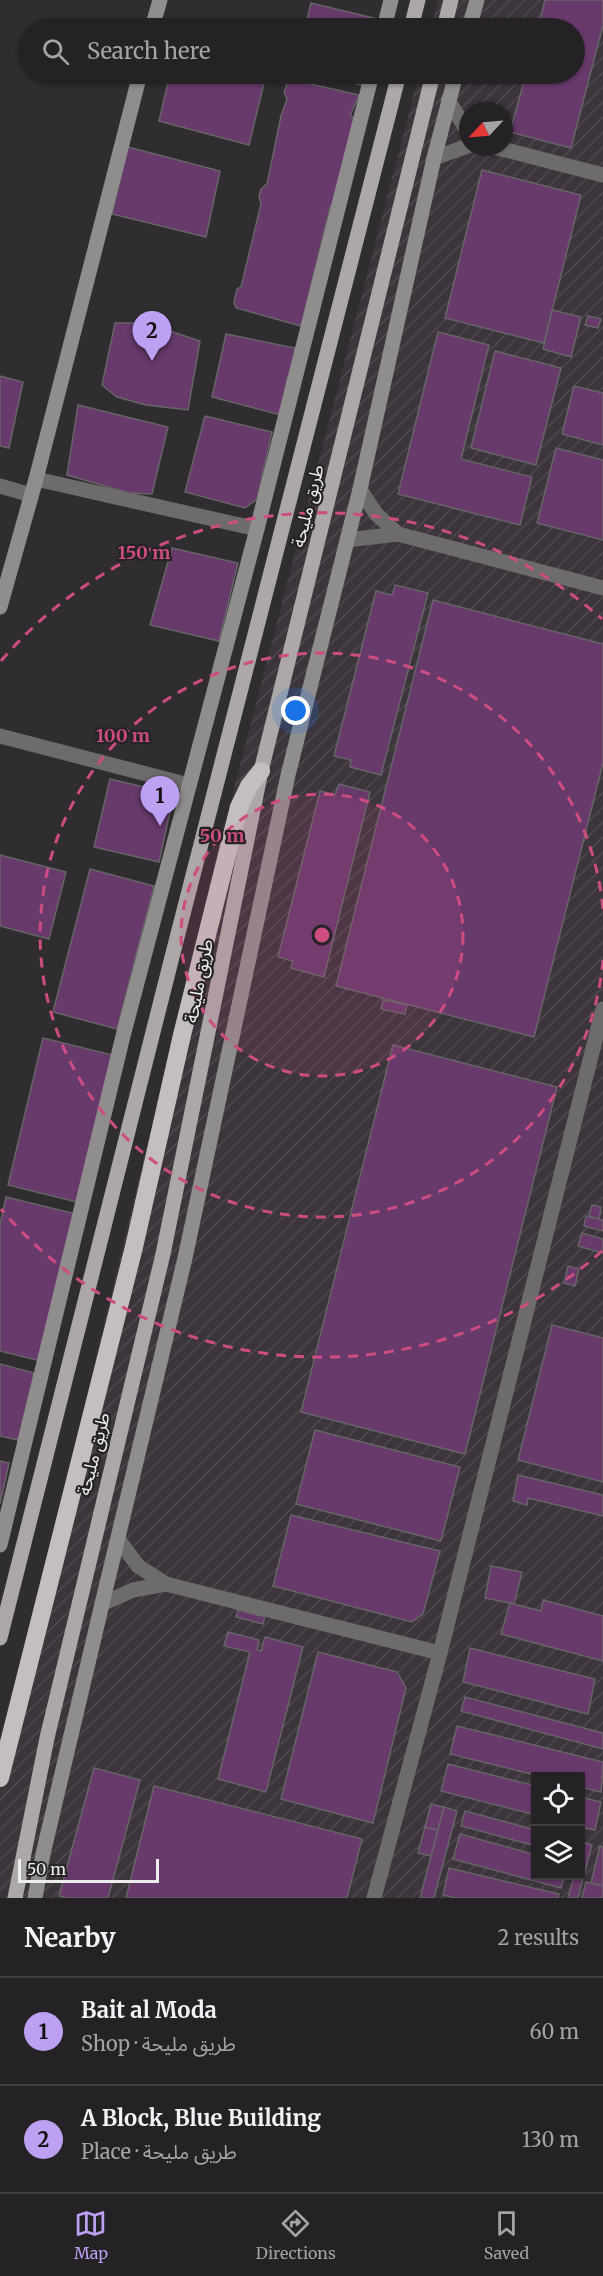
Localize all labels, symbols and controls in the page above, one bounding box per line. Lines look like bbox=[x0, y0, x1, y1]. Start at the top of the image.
search box bbox=[18, 18, 585, 84]
icon: search bbox=[39, 35, 72, 68]
text: Search here bbox=[87, 37, 210, 65]
north arrow bbox=[459, 102, 513, 156]
pin: 2 bbox=[132, 312, 172, 361]
street label: طريق مليحة bbox=[286, 462, 329, 550]
text: 150 m bbox=[118, 541, 170, 564]
your location bbox=[281, 696, 310, 725]
text: 100 m bbox=[96, 724, 150, 747]
pin: 1 bbox=[140, 776, 180, 826]
text: 50 m bbox=[200, 824, 244, 847]
centre of rings bbox=[312, 925, 332, 945]
street label: طريق مليحة bbox=[179, 937, 218, 1025]
street label: طريق مليحة bbox=[72, 1410, 115, 1498]
map controls bbox=[531, 1772, 585, 1880]
button: locate bbox=[531, 1772, 585, 1826]
button: layers bbox=[531, 1826, 585, 1880]
scale bar bbox=[18, 1856, 159, 1884]
text: 50 m bbox=[27, 1859, 66, 1879]
text: Nearby bbox=[24, 1921, 116, 1954]
text: 2 results bbox=[497, 1925, 579, 1950]
text: Bait al Moda bbox=[81, 1996, 217, 2024]
text: 1 bbox=[39, 2019, 48, 2044]
text: 60 m bbox=[529, 2019, 579, 2044]
text: Shop · طريق مليحة bbox=[81, 2031, 236, 2056]
text: A Block, Blue Building bbox=[81, 2104, 321, 2132]
text: 2 bbox=[38, 2127, 49, 2152]
text: 130 m bbox=[522, 2127, 579, 2152]
text: Place · طريق مليحة bbox=[81, 2139, 237, 2164]
tab: Map bbox=[74, 2207, 108, 2263]
tab: Directions bbox=[256, 2207, 336, 2263]
tab: Saved bbox=[484, 2207, 529, 2263]

